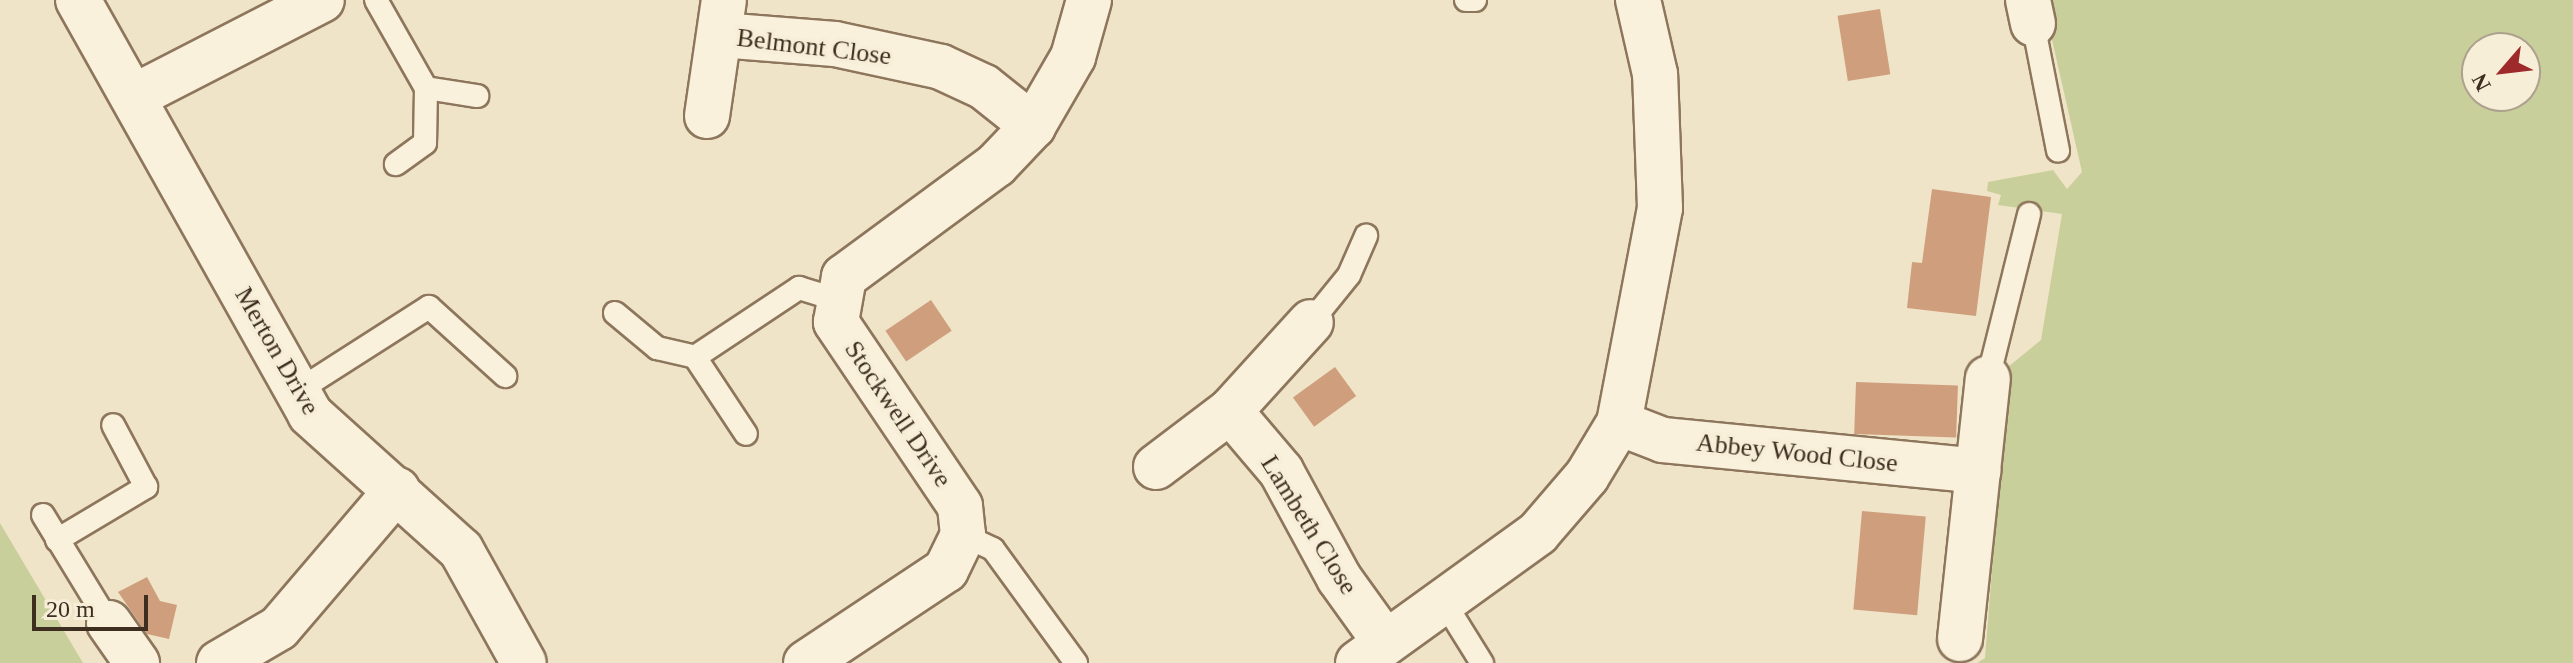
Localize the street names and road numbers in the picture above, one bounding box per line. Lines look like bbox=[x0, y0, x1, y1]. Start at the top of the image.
street label: Belmont Close bbox=[735, 22, 893, 72]
street label: Merton Drive bbox=[228, 282, 326, 420]
street label: Stockwell Drive bbox=[838, 335, 958, 493]
street label: Abbey Wood Close bbox=[1694, 427, 1900, 479]
street label: Lambeth Close bbox=[1254, 450, 1364, 600]

